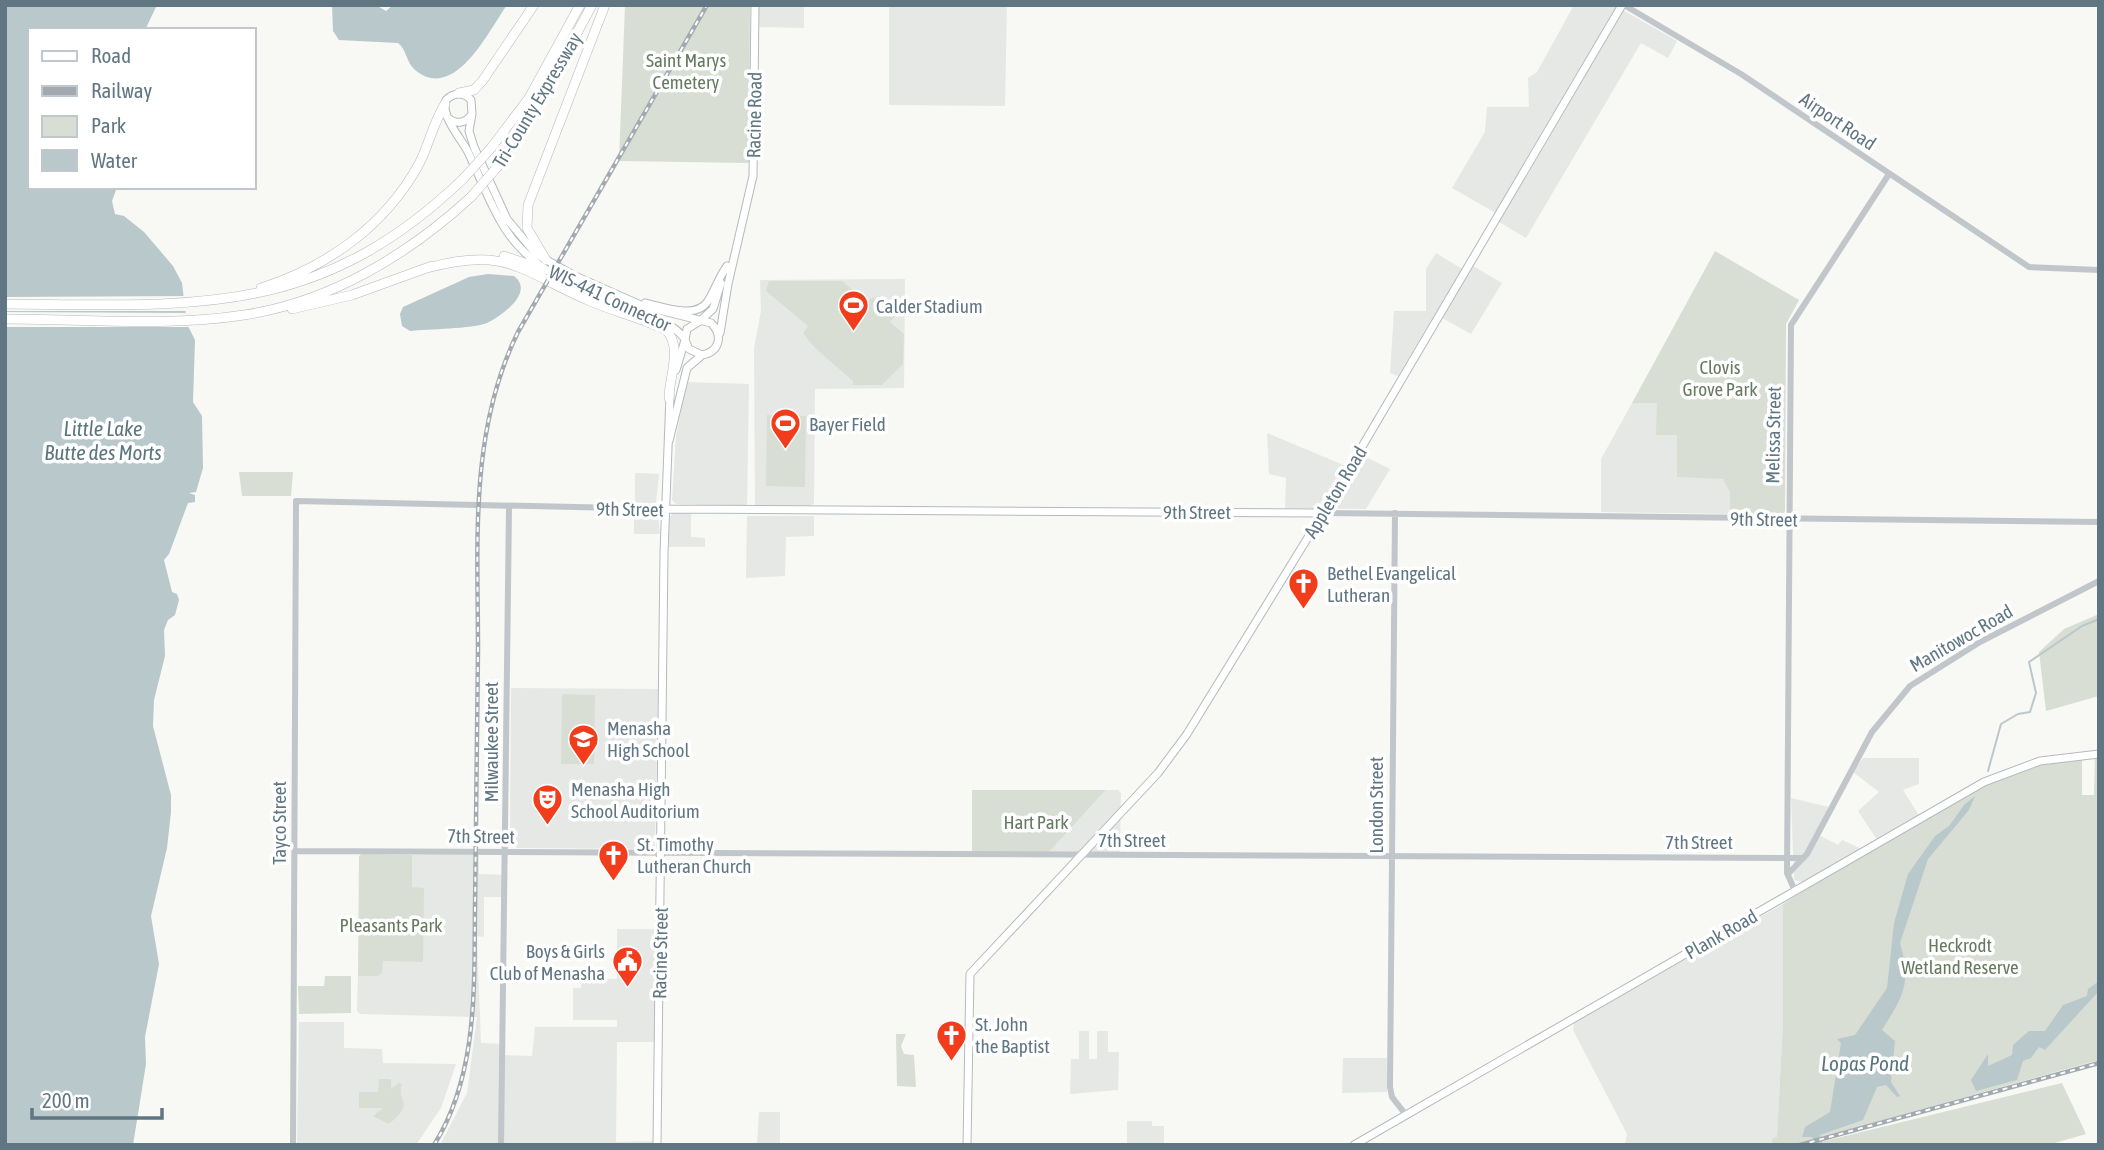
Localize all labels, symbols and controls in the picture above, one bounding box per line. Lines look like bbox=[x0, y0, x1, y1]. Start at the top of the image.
legend bbox=[28, 28, 256, 189]
street label: Tri-County Expressway bbox=[488, 28, 586, 172]
text: Road bbox=[91, 43, 131, 67]
park label: Saint Marys Cemetery bbox=[646, 49, 726, 93]
street label: Racine Road bbox=[742, 72, 766, 158]
text: Railway bbox=[91, 78, 153, 102]
street label: Airport Road bbox=[1796, 88, 1880, 154]
text: Park bbox=[91, 113, 126, 137]
text: Water bbox=[91, 148, 138, 172]
street label: WIS-441 Connector bbox=[546, 260, 675, 336]
sports icon: Calder Stadium bbox=[836, 289, 870, 333]
place label: Calder Stadium bbox=[876, 295, 983, 317]
park label: Clovis Grove Park bbox=[1682, 356, 1758, 400]
street label: Melissa Street bbox=[1761, 386, 1785, 484]
sports icon: Bayer Field bbox=[769, 407, 803, 451]
place label: Bayer Field bbox=[809, 413, 886, 435]
water label: Little Lake Butte des Morts bbox=[44, 416, 162, 464]
street label: Appleton Road bbox=[1299, 442, 1371, 542]
street label: 9th Street bbox=[596, 497, 664, 521]
street label: 9th Street bbox=[1163, 501, 1231, 523]
street label: 9th Street bbox=[1730, 507, 1798, 531]
place label: Bethel Evangelical Lutheran bbox=[1327, 562, 1456, 606]
church icon: Bethel Evangelical Lutheran bbox=[1287, 567, 1321, 611]
street label: Manitowoc Road bbox=[1906, 600, 2016, 676]
street label: Milwaukee Street bbox=[480, 682, 502, 802]
place label: Menasha High School bbox=[607, 717, 690, 761]
school or university icon: Menasha High School bbox=[567, 722, 601, 766]
street label: London Street bbox=[1365, 757, 1387, 853]
place label: Menasha High School Auditorium bbox=[571, 778, 700, 822]
street label: Tayco Street bbox=[268, 781, 290, 865]
theatre icon: Menasha High School Auditorium bbox=[531, 783, 565, 827]
park label: Hart Park bbox=[1003, 811, 1069, 833]
street label: 7th Street bbox=[447, 824, 515, 848]
street label: 7th Street bbox=[1098, 829, 1166, 851]
street label: 7th Street bbox=[1665, 831, 1733, 853]
place label: St. Timothy Lutheran Church bbox=[637, 833, 752, 877]
church icon: St. Timothy Lutheran Church bbox=[597, 838, 631, 882]
street label: Plank Road bbox=[1681, 905, 1761, 963]
street label: Racine Street bbox=[648, 907, 672, 999]
park label: Pleasants Park bbox=[340, 914, 443, 936]
park label: Heckrodt Wetland Reserve bbox=[1901, 934, 2019, 978]
place label: Boys & Girls Club of Menasha bbox=[490, 940, 605, 984]
public building icon: Boys & Girls Club of Menasha bbox=[611, 945, 645, 989]
place label: St. John the Baptist bbox=[975, 1013, 1050, 1057]
church icon: St. John the Baptist bbox=[935, 1018, 969, 1062]
water label: Lopas Pond bbox=[1821, 1051, 1909, 1075]
scale bar bbox=[32, 1076, 161, 1120]
text: 200 m bbox=[42, 1088, 90, 1112]

